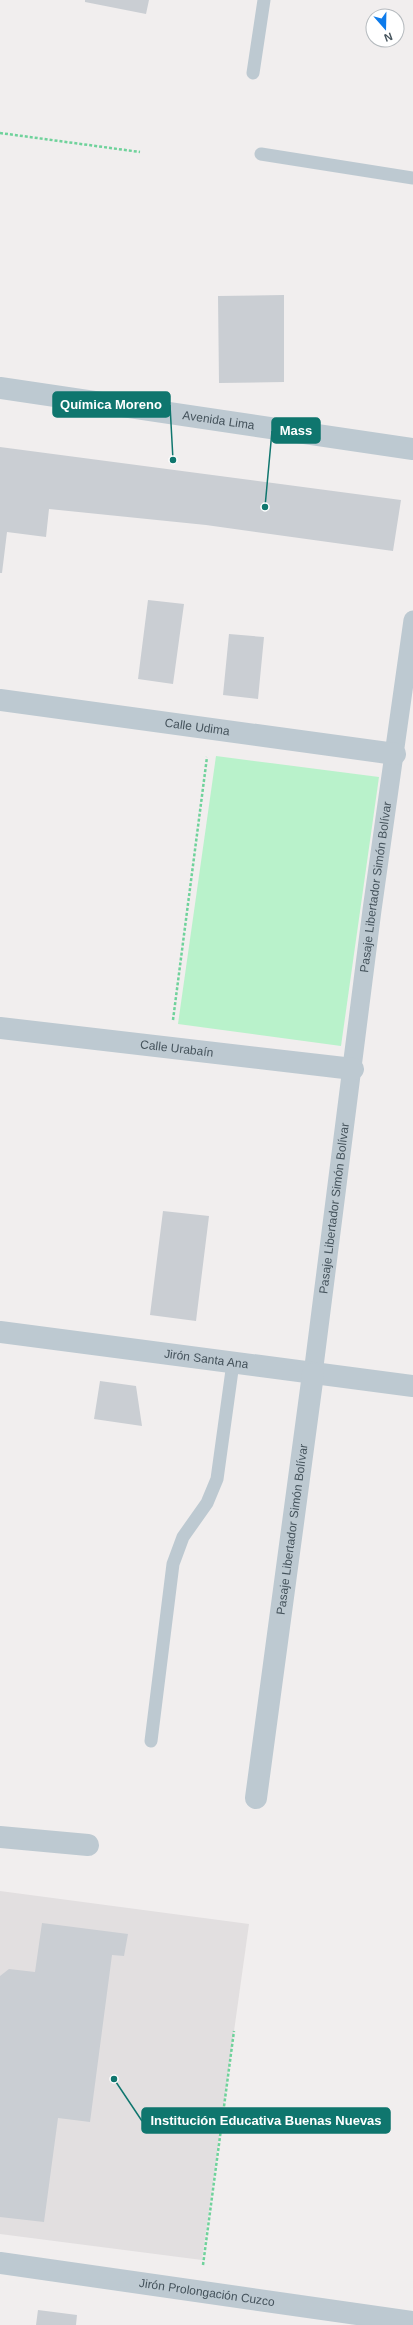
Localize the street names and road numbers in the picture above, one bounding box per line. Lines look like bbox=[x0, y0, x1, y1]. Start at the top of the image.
street label: Avenida Lima bbox=[182, 408, 256, 433]
street label: Calle Udima bbox=[164, 716, 231, 738]
street label: Pasaje Libertador Simón Bolívar bbox=[357, 801, 394, 973]
street label: Calle Urabaín bbox=[139, 1037, 214, 1060]
street label: Pasaje Libertador Simón Bolívar bbox=[316, 1122, 352, 1295]
street label: Jirón Santa Ana bbox=[163, 1347, 250, 1371]
street label: Pasaje Libertador Simón Bolívar bbox=[274, 1443, 311, 1616]
street label: Jirón Prolongación Cuzco bbox=[138, 2276, 276, 2309]

